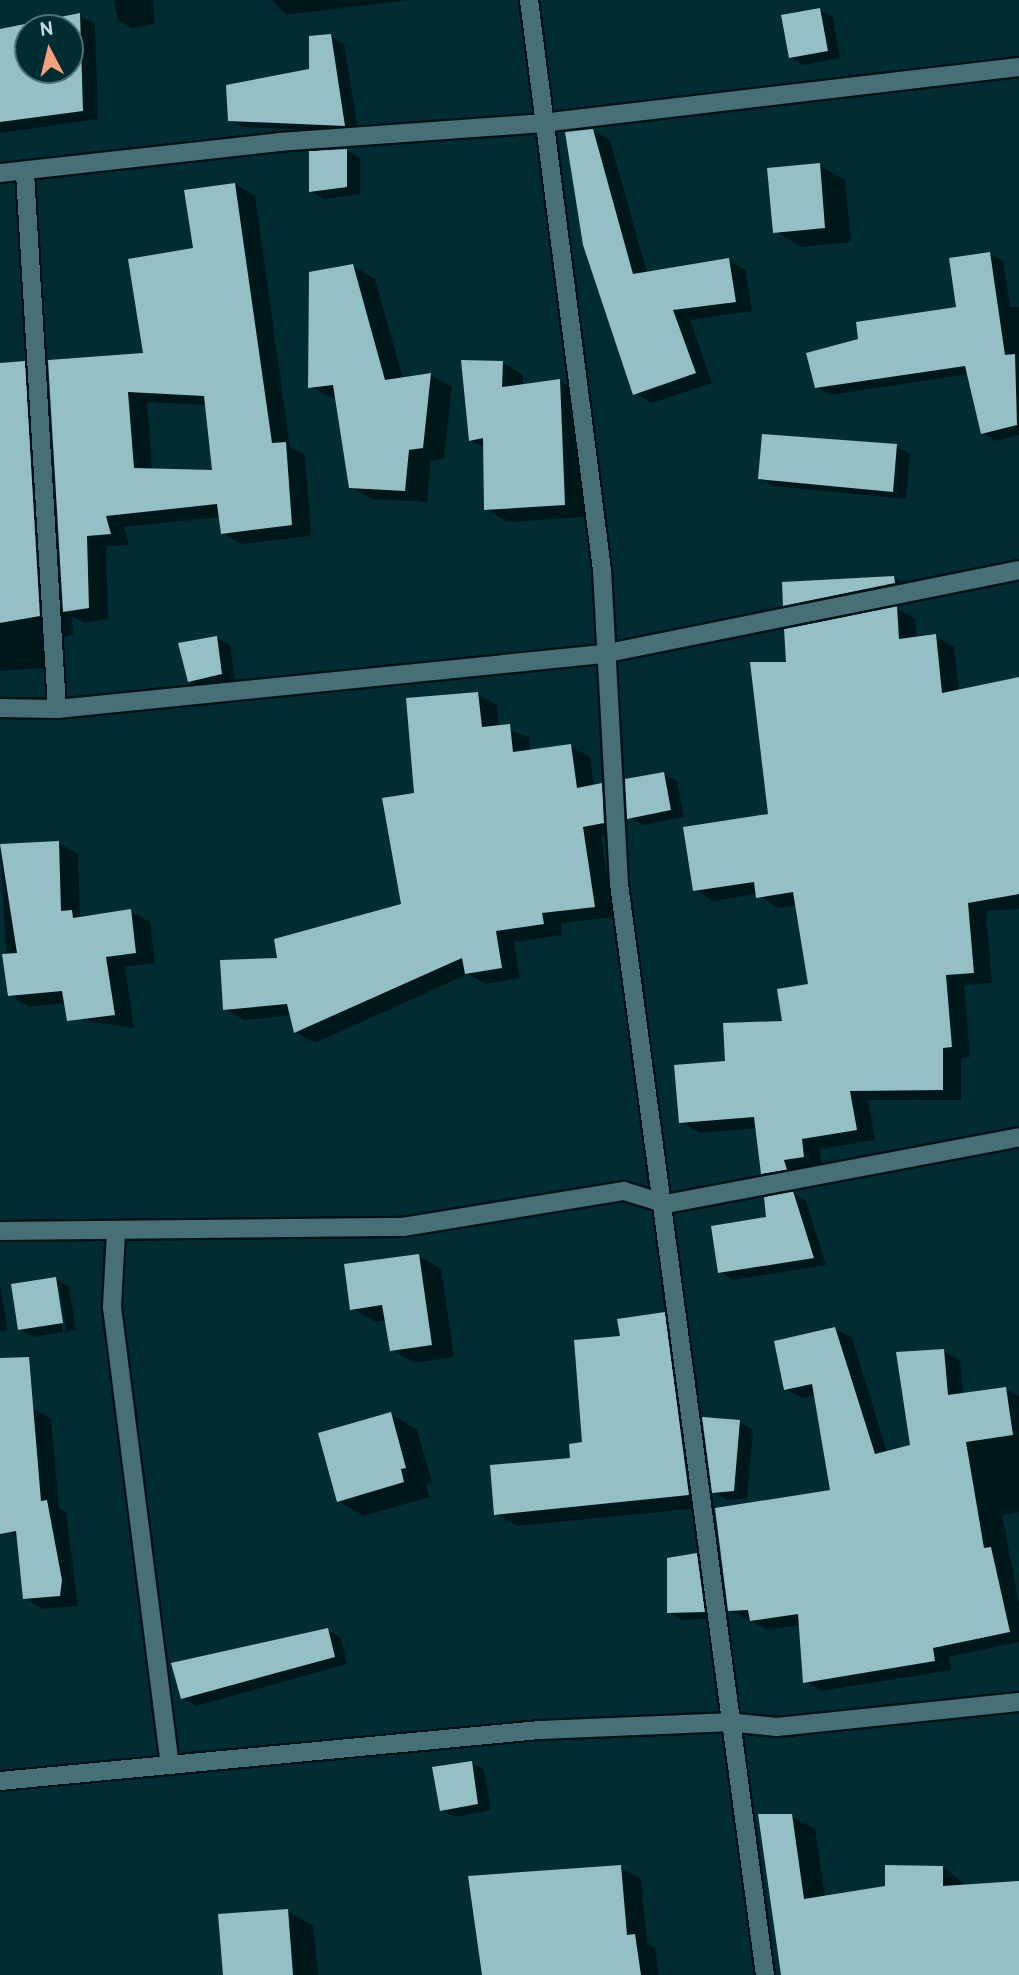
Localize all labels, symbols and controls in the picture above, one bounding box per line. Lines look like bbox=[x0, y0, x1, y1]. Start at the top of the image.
north arrow bbox=[14, 14, 84, 84]
text: N bbox=[38, 17, 55, 43]

